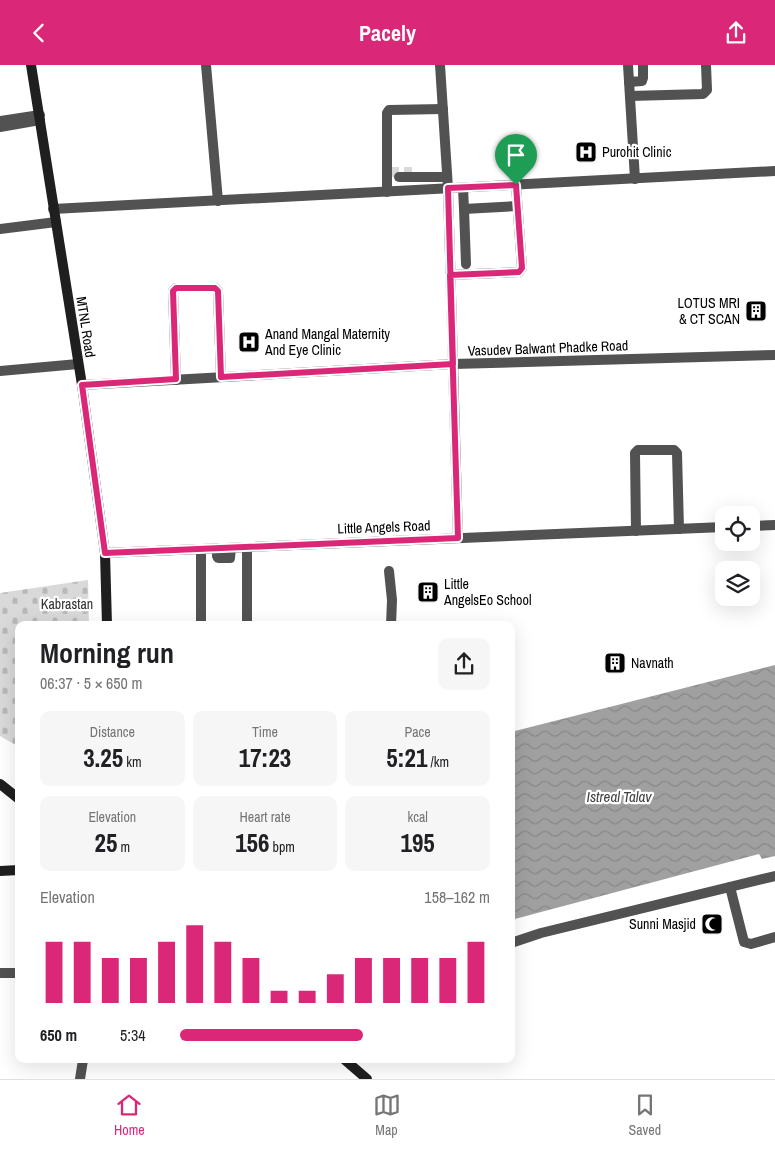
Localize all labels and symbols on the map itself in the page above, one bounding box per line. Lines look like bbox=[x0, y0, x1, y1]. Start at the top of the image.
pin bbox=[495, 134, 537, 185]
hospital icon: Purohit Clinic bbox=[574, 140, 598, 164]
place label: Purohit Clinic bbox=[602, 143, 672, 161]
place label: LOTUS MRI & CT SCAN bbox=[677, 294, 740, 328]
street label: MTNL Road bbox=[72, 295, 100, 359]
building icon: LOTUS MRI & CT SCAN bbox=[744, 299, 768, 323]
place label: Anand Mangal Maternity And Eye Clinic bbox=[264, 325, 390, 359]
hospital icon: Anand Mangal Maternity And Eye Clinic bbox=[237, 330, 261, 354]
street label: Vasudev Balwant Phadke Road bbox=[467, 336, 629, 360]
street label: Little Angels Road bbox=[337, 516, 431, 538]
place label: Little AngelsEo School bbox=[443, 575, 531, 609]
building icon: Little AngelsEo School bbox=[416, 580, 440, 604]
park label: Kabrastan bbox=[41, 595, 93, 613]
building icon: Navnath bbox=[603, 651, 627, 675]
place label: Navnath bbox=[631, 654, 674, 672]
water label: Istreal Talav bbox=[586, 786, 652, 807]
mosque icon: Sunni Masjid bbox=[700, 912, 724, 936]
place label: Sunni Masjid bbox=[629, 915, 696, 933]

